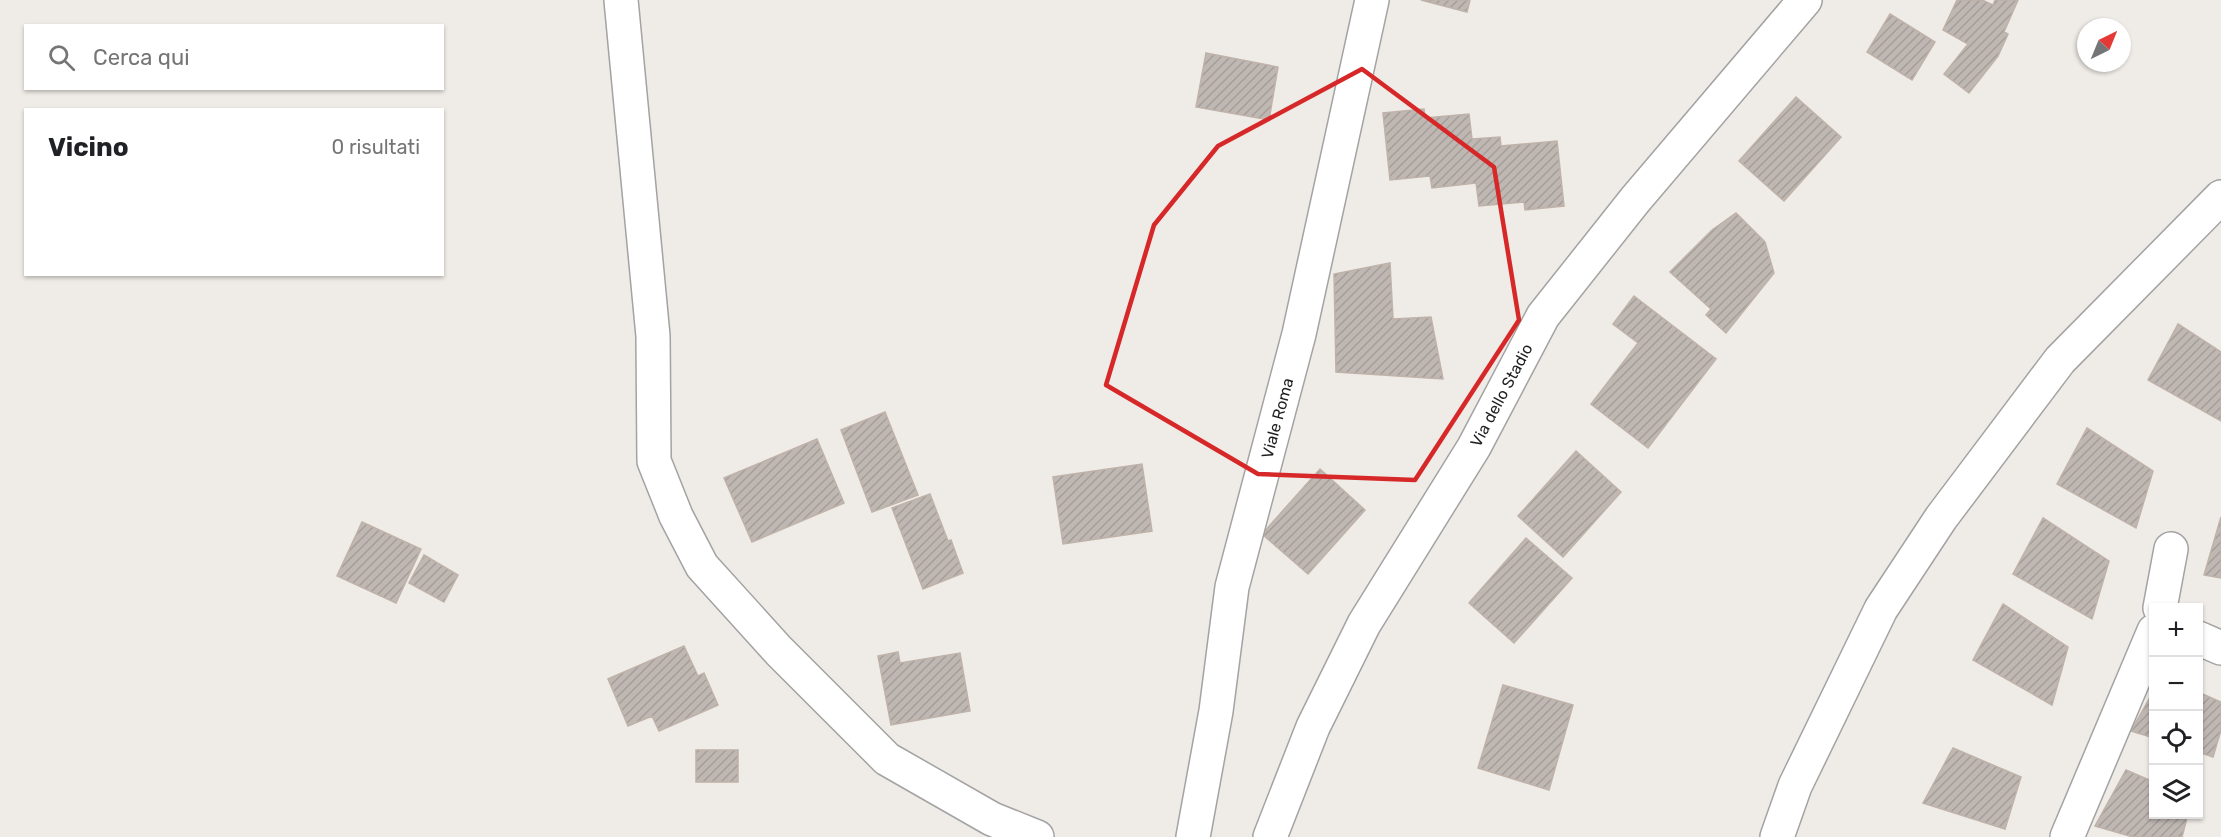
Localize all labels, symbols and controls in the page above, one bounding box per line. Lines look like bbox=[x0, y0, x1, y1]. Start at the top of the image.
north arrow bbox=[2077, 18, 2131, 72]
search box bbox=[24, 24, 444, 90]
icon: search bbox=[45, 41, 78, 74]
text: Cerca qui bbox=[93, 44, 189, 71]
text: Vicino bbox=[48, 132, 129, 163]
text: 0 risultati bbox=[331, 135, 420, 159]
street label: Via dello Stadio bbox=[1466, 340, 1537, 450]
street label: Viale Roma bbox=[1258, 376, 1297, 460]
map controls bbox=[2149, 603, 2203, 819]
button: + bbox=[2149, 603, 2203, 657]
button: − bbox=[2149, 657, 2203, 711]
button: locate bbox=[2149, 711, 2203, 765]
button: layers bbox=[2149, 765, 2203, 819]

